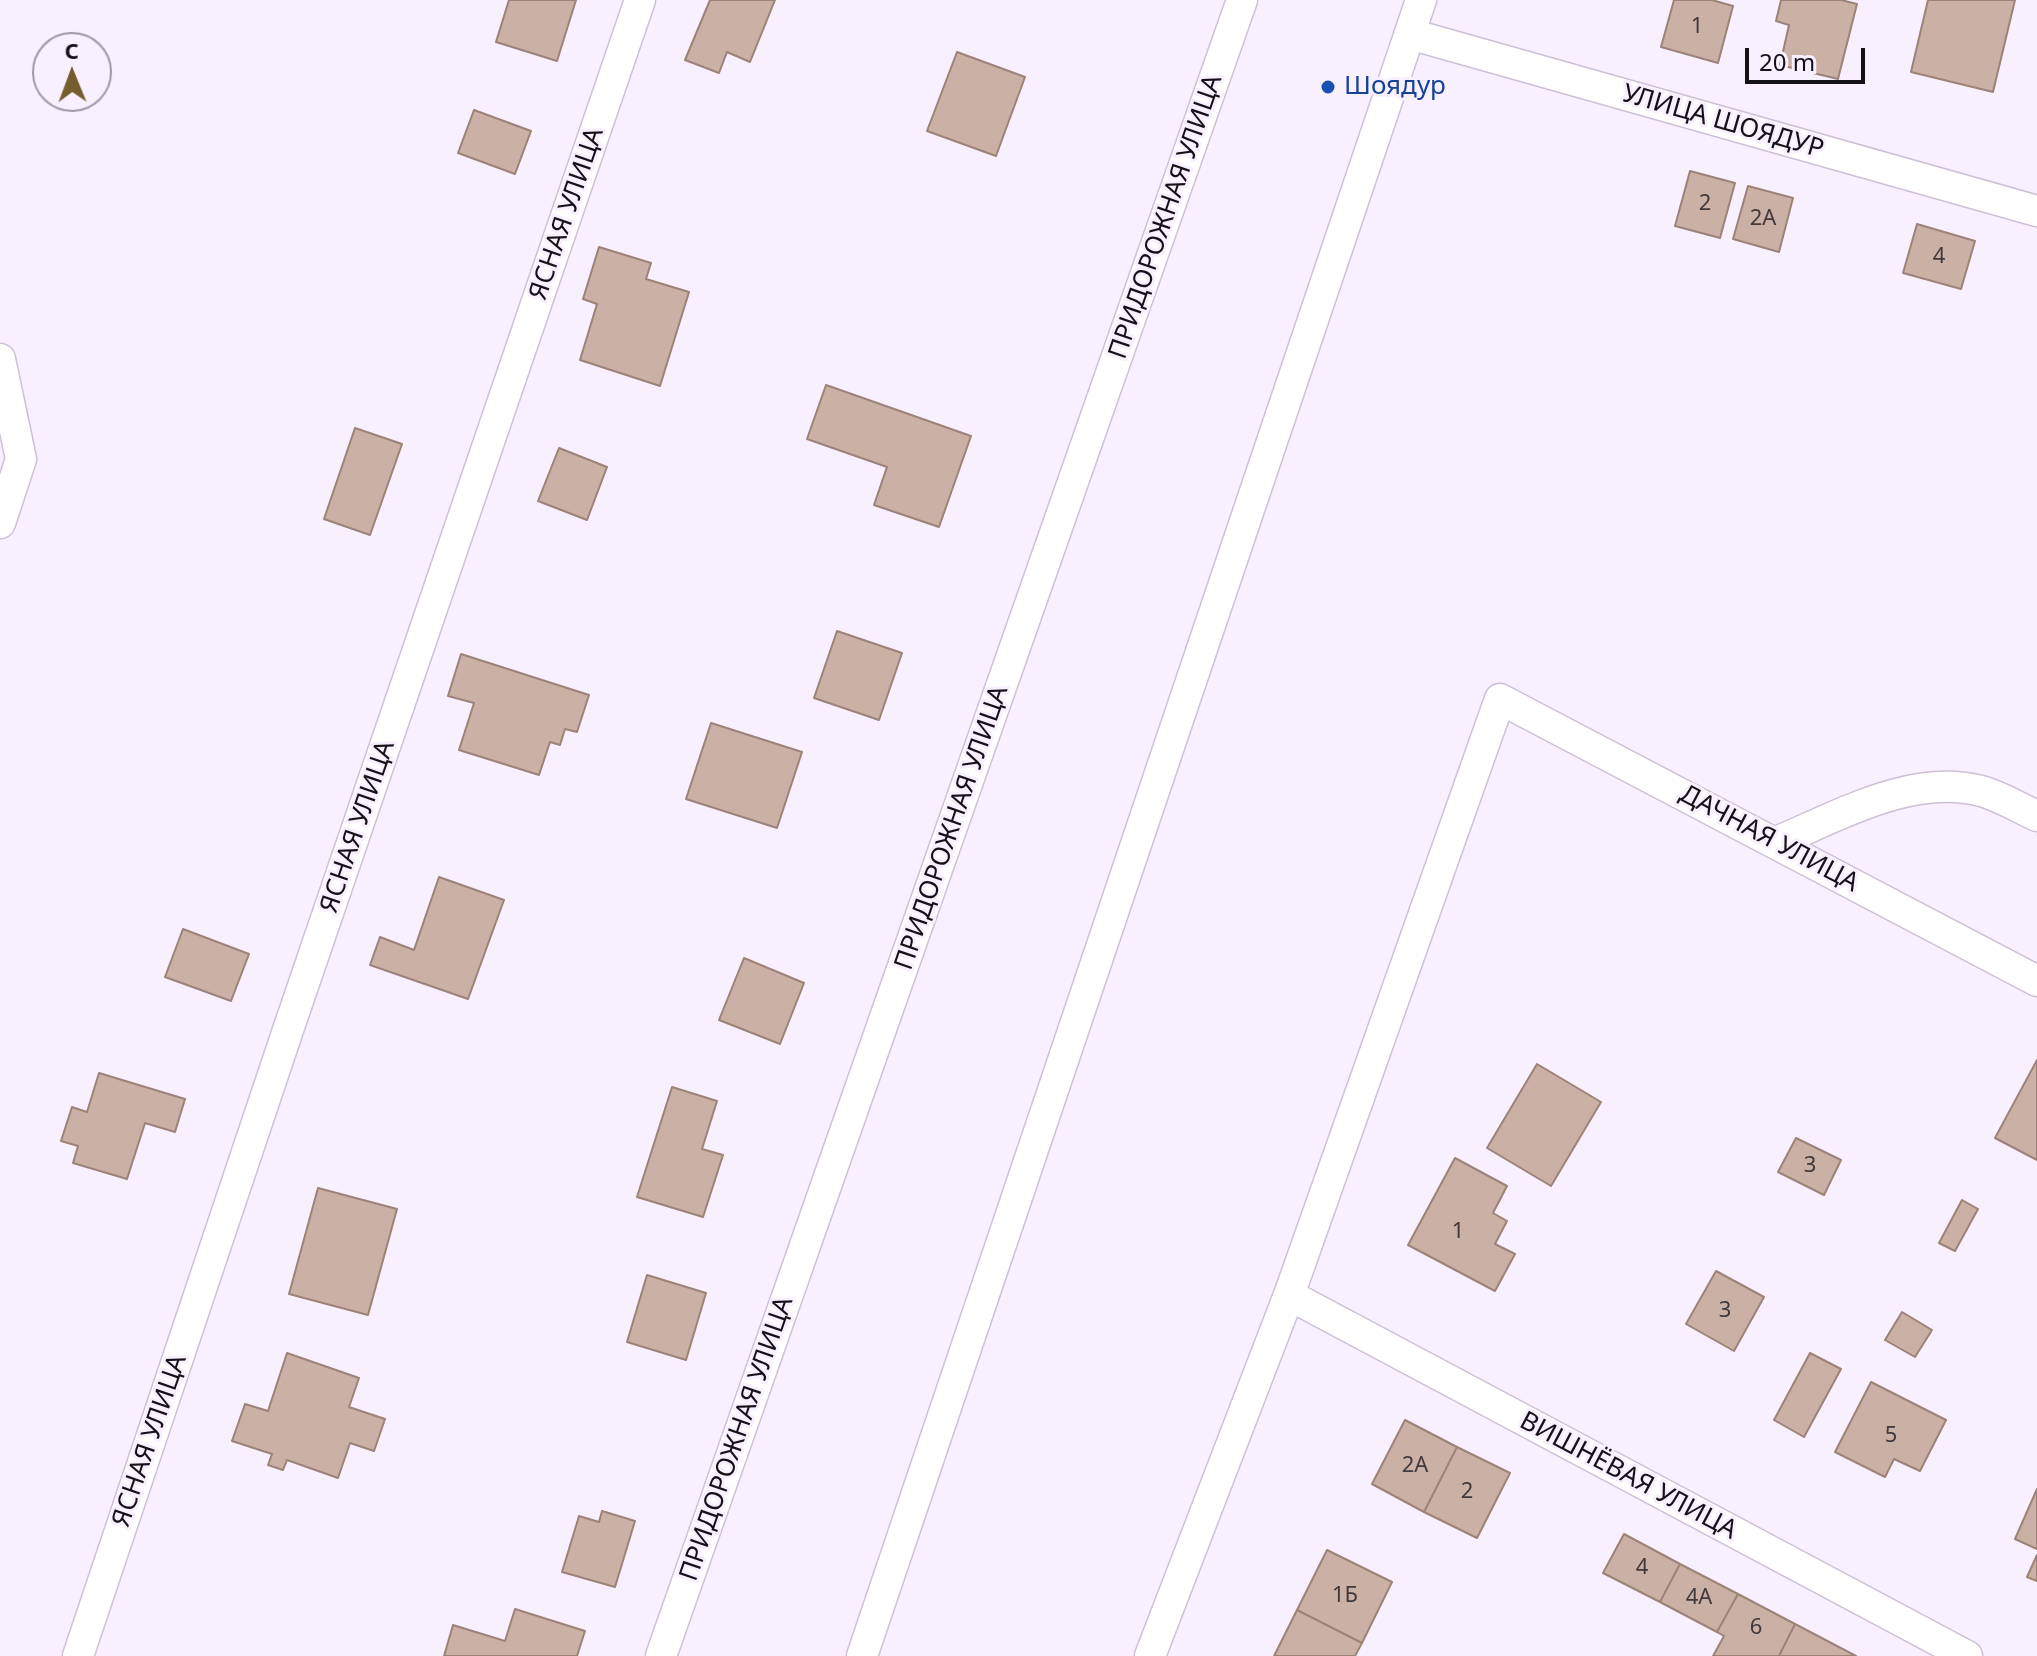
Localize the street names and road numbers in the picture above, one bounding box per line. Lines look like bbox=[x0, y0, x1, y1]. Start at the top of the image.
street label: ПРИДОРОЖНАЯ УЛИЦА bbox=[1103, 71, 1229, 363]
street label: УЛИЦА ШОЯДУР bbox=[1619, 78, 1827, 166]
street label: ЯСНАЯ УЛИЦА bbox=[523, 124, 611, 304]
street label: ПРИДОРОЖНАЯ УЛИЦА bbox=[889, 682, 1015, 974]
street label: ЯСНАЯ УЛИЦА bbox=[314, 737, 402, 917]
street label: ДАЧНАЯ УЛИЦА bbox=[1674, 779, 1864, 899]
street label: ПРИДОРОЖНАЯ УЛИЦА bbox=[674, 1293, 800, 1585]
street label: ЯСНАЯ УЛИЦА bbox=[106, 1351, 194, 1531]
street label: ВИШНЁВАЯ УЛИЦА bbox=[1514, 1406, 1742, 1546]

